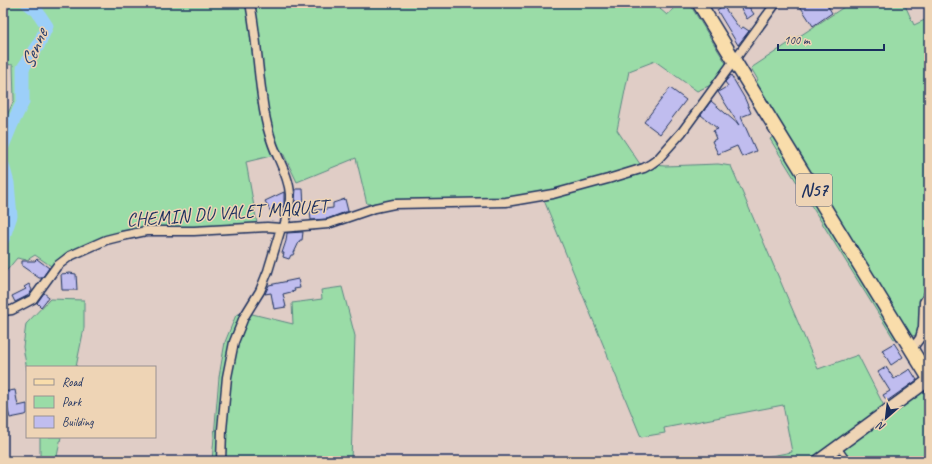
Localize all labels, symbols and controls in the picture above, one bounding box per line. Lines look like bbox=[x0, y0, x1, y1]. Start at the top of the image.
water label: Senne bbox=[15, 22, 54, 72]
scale bar bbox=[778, 26, 884, 52]
text: 100 m bbox=[784, 32, 811, 48]
road number: N57 bbox=[796, 174, 832, 206]
street label: CHEMIN DU VALET MAQUET bbox=[126, 194, 333, 232]
legend bbox=[26, 366, 156, 438]
text: Road bbox=[62, 374, 84, 390]
text: Park bbox=[62, 394, 83, 410]
north arrow bbox=[866, 398, 906, 438]
text: Building bbox=[62, 414, 94, 430]
text: N bbox=[873, 418, 888, 435]

